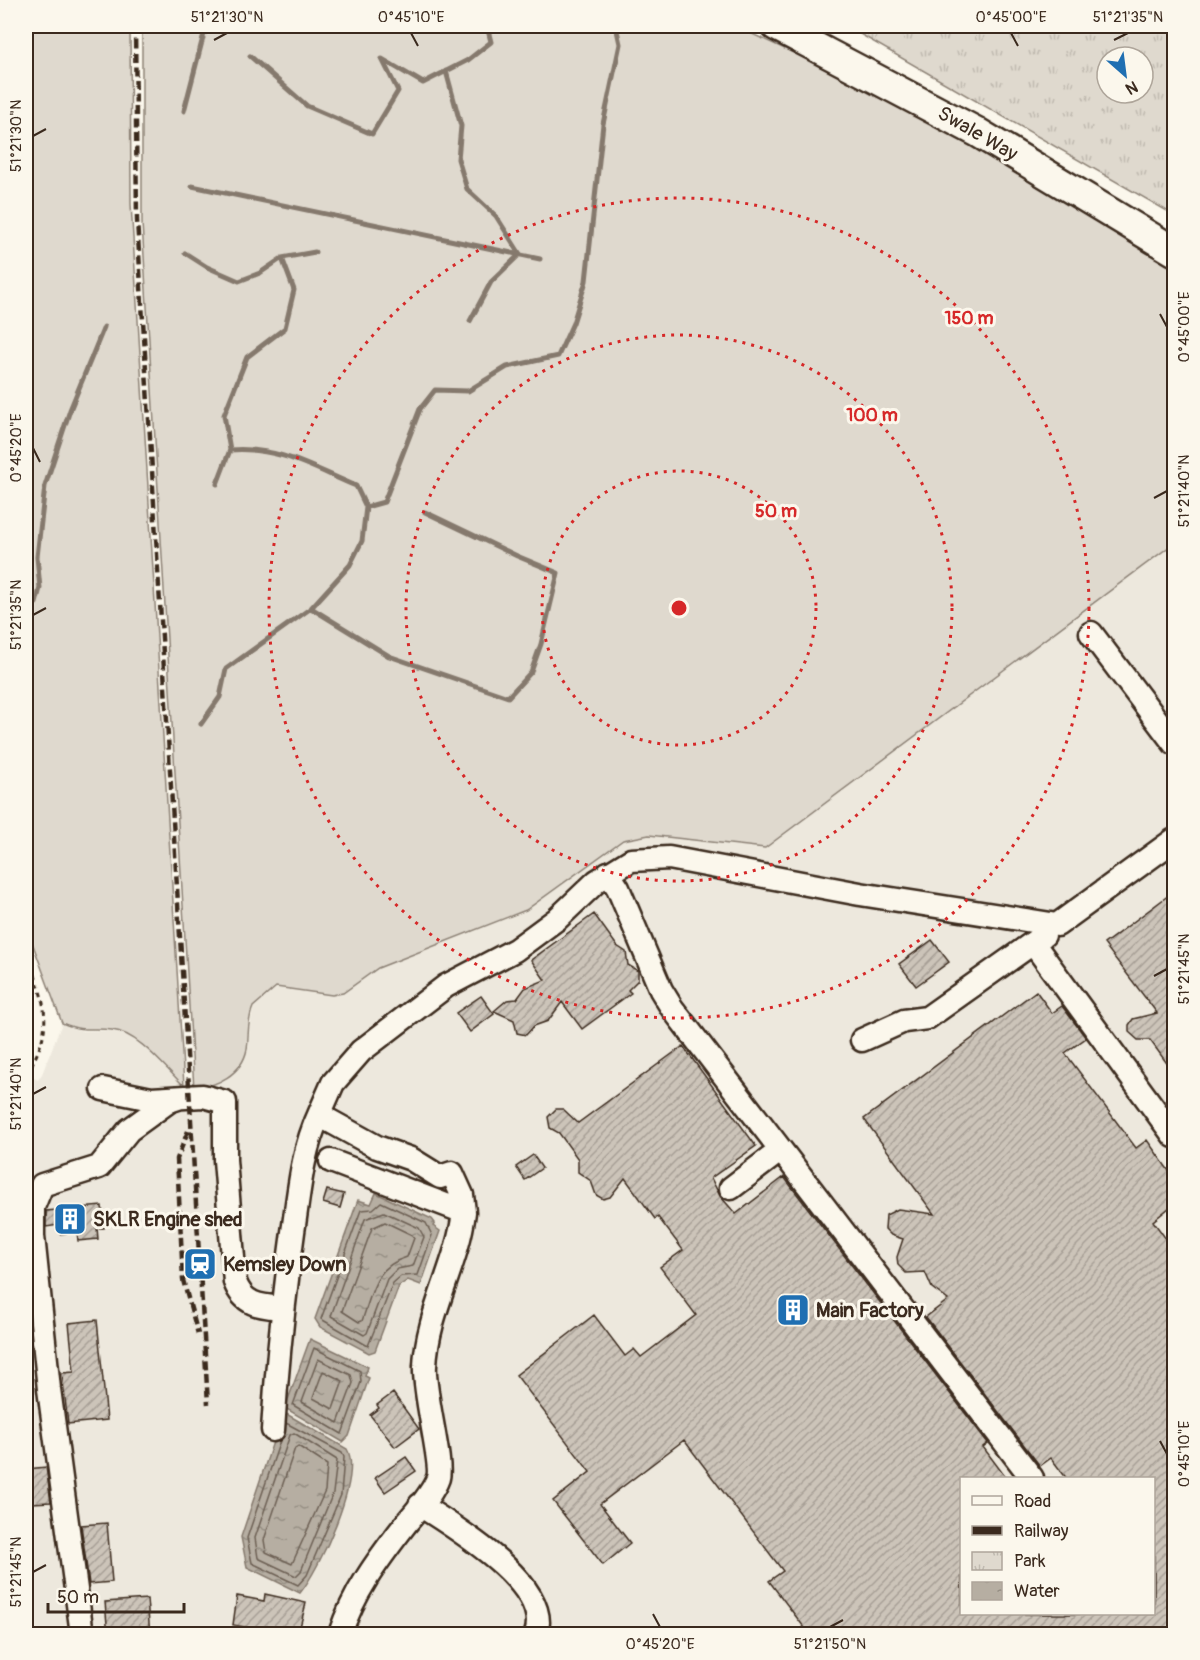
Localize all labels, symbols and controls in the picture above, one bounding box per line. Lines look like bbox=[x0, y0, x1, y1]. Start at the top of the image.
text: 51°21'30"N bbox=[191, 8, 263, 27]
text: 0°45'10"E bbox=[378, 8, 445, 27]
text: 0°45'00"E bbox=[976, 8, 1047, 27]
text: 51°21'35"N bbox=[1093, 8, 1163, 27]
north arrow bbox=[1095, 45, 1155, 105]
text: N bbox=[1122, 76, 1141, 99]
text: 51°21'30"N bbox=[7, 100, 26, 172]
street label: Swale Way bbox=[933, 101, 1023, 167]
text: 0°45'00"E bbox=[1175, 291, 1194, 363]
text: 150 m bbox=[945, 307, 994, 330]
text: 100 m bbox=[846, 404, 898, 427]
text: 0°45'20"E bbox=[7, 413, 26, 483]
text: 51°21'40"N bbox=[1175, 455, 1194, 527]
text: 50 m bbox=[755, 500, 797, 523]
text: 51°21'35"N bbox=[7, 580, 26, 650]
centre of rings bbox=[669, 598, 689, 618]
text: 51°21'45"N bbox=[1175, 934, 1194, 1004]
text: 51°21'40"N bbox=[7, 1058, 26, 1130]
building icon: SKLR Engine shed bbox=[52, 1201, 88, 1237]
place label: SKLR Engine shed bbox=[93, 1207, 243, 1232]
station icon: Kemsley Down bbox=[182, 1246, 218, 1282]
place label: Kemsley Down bbox=[223, 1252, 347, 1277]
building icon: Main Factory bbox=[775, 1292, 811, 1328]
place label: Main Factory bbox=[816, 1298, 924, 1323]
text: 0°45'10"E bbox=[1175, 1420, 1194, 1487]
legend bbox=[960, 1477, 1155, 1615]
text: Road bbox=[1014, 1490, 1051, 1513]
text: Railway bbox=[1014, 1520, 1069, 1543]
text: 51°21'45"N bbox=[7, 1537, 26, 1607]
text: Park bbox=[1014, 1550, 1046, 1573]
scale bar bbox=[48, 1576, 184, 1614]
text: Water bbox=[1014, 1580, 1060, 1603]
text: 50 m bbox=[57, 1586, 99, 1609]
text: 0°45'20"E bbox=[625, 1635, 695, 1654]
text: 51°21'50"N bbox=[794, 1635, 866, 1654]

